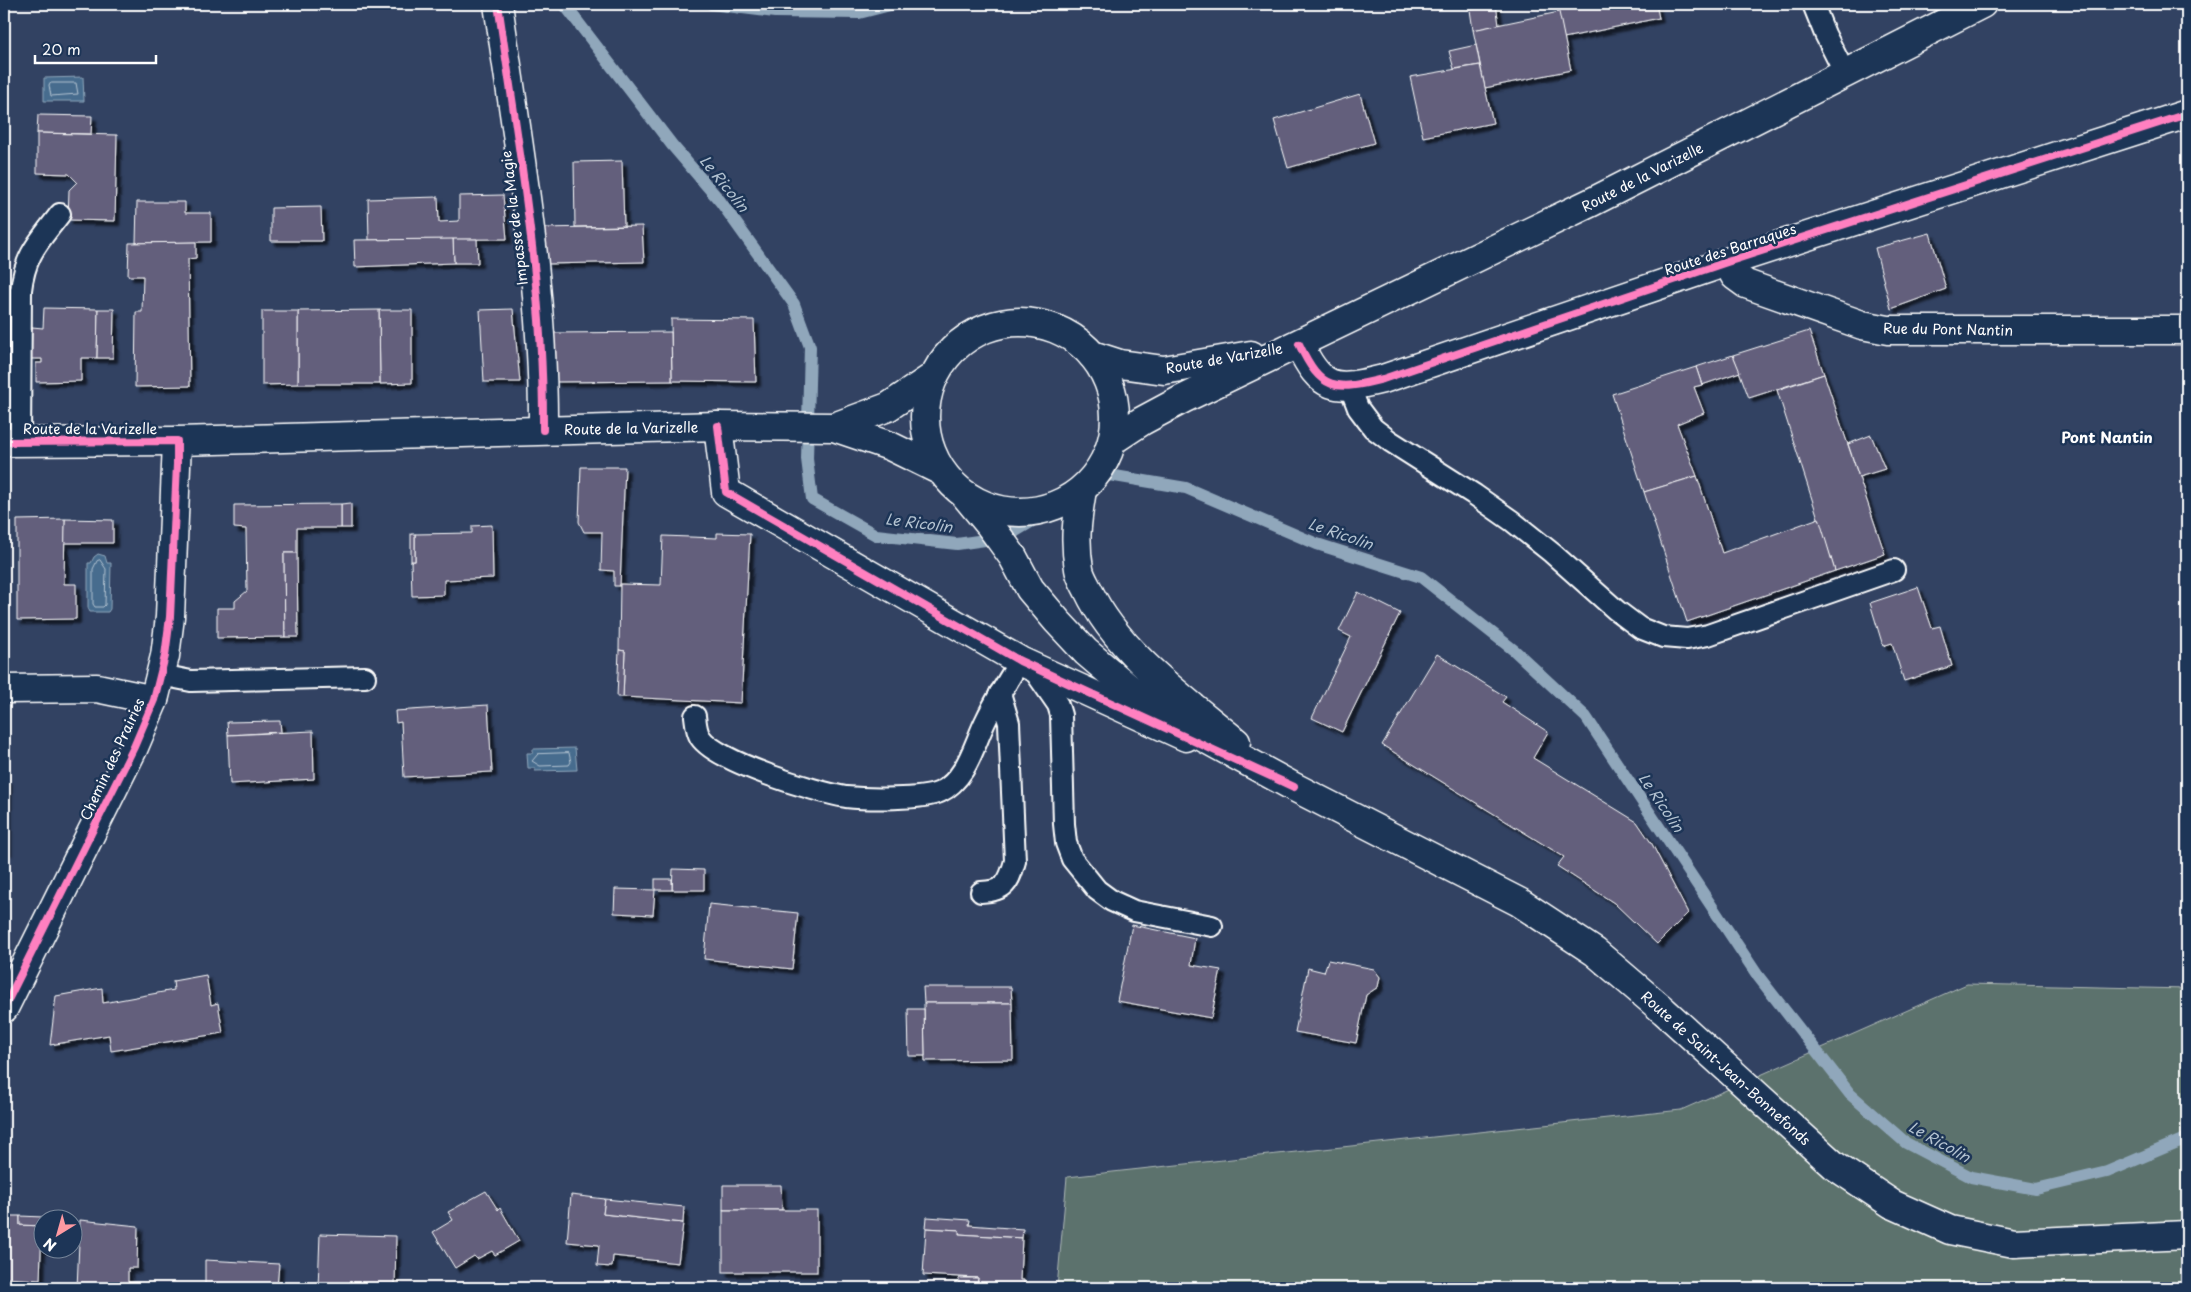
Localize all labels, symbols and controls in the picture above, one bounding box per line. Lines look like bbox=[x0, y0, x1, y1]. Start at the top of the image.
scale bar bbox=[35, 32, 156, 64]
text: 20 m bbox=[42, 37, 81, 60]
street label: Route de la Varizelle bbox=[1577, 137, 1707, 217]
street label: Impasse de la Magie bbox=[495, 150, 533, 286]
water label: Le Ricolin bbox=[695, 150, 756, 217]
street label: Route des Barraques bbox=[1661, 218, 1799, 280]
street label: Rue du Pont Nantin bbox=[1883, 317, 2013, 341]
street label: Route de Varizelle bbox=[1164, 337, 1285, 379]
street label: Route de la Varizelle bbox=[564, 416, 699, 440]
street label: Route de la Varizelle bbox=[23, 418, 158, 439]
district label: Pont Nantin bbox=[2061, 425, 2153, 448]
water label: Le Ricolin bbox=[884, 506, 954, 538]
water label: Le Ricolin bbox=[1305, 511, 1377, 555]
street label: Chemin des Prairies bbox=[74, 694, 150, 824]
water label: Le Ricolin bbox=[1634, 768, 1691, 837]
street label: Route de Saint-Jean-Bonnefonds bbox=[1636, 986, 1816, 1150]
water label: Le Ricolin bbox=[1905, 1115, 1976, 1168]
north arrow bbox=[32, 1210, 82, 1260]
text: N bbox=[39, 1233, 61, 1257]

